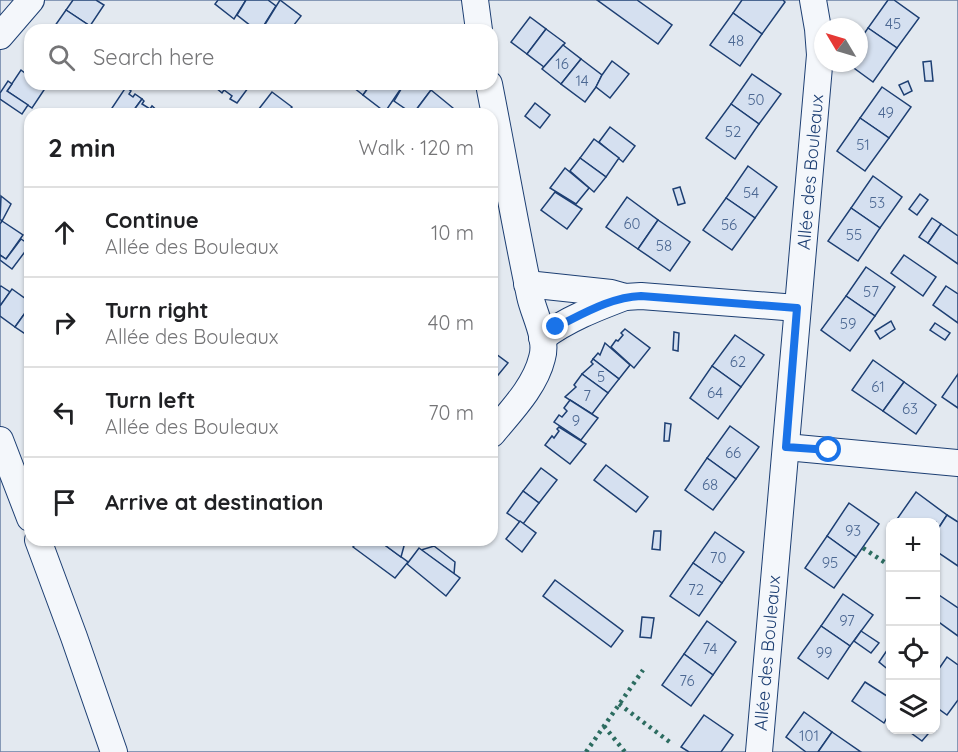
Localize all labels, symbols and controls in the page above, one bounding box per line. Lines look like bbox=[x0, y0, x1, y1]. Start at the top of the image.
house number: 45 bbox=[885, 14, 901, 33]
north arrow bbox=[814, 18, 868, 72]
search box bbox=[24, 24, 498, 90]
house number: 48 bbox=[728, 31, 744, 50]
icon: search bbox=[45, 41, 78, 74]
text: Search here bbox=[93, 43, 214, 71]
house number: 16 bbox=[555, 54, 569, 73]
house number: 14 bbox=[575, 71, 589, 90]
house number: 50 bbox=[747, 90, 765, 109]
street label: Allée des Bouleaux bbox=[792, 93, 828, 251]
house number: 49 bbox=[878, 103, 894, 122]
house number: 52 bbox=[725, 122, 741, 141]
text: 2 min bbox=[48, 131, 116, 164]
text: Walk · 120 m bbox=[359, 135, 474, 160]
house number: 51 bbox=[856, 135, 870, 154]
house number: 54 bbox=[743, 183, 759, 202]
house number: 53 bbox=[869, 193, 885, 212]
text: Continue bbox=[105, 206, 199, 234]
house number: 60 bbox=[624, 214, 641, 233]
house number: 56 bbox=[721, 215, 737, 234]
icon: ahead bbox=[48, 216, 81, 249]
text: 10 m bbox=[431, 220, 474, 245]
house number: 55 bbox=[846, 225, 862, 244]
text: Allée des Bouleaux bbox=[105, 234, 278, 259]
house number: 58 bbox=[656, 236, 672, 255]
house number: 57 bbox=[863, 282, 879, 301]
text: Turn right bbox=[105, 296, 209, 324]
icon: right bbox=[48, 306, 81, 339]
text: 40 m bbox=[428, 310, 474, 335]
route end bbox=[542, 313, 568, 339]
house number: 59 bbox=[840, 314, 856, 333]
text: Allée des Bouleaux bbox=[105, 324, 278, 349]
house number: 62 bbox=[730, 352, 746, 371]
house number: 5 bbox=[597, 367, 605, 386]
house number: 61 bbox=[871, 377, 885, 396]
house number: 64 bbox=[707, 383, 723, 402]
text: Turn left bbox=[105, 386, 195, 414]
house number: 7 bbox=[583, 386, 591, 405]
icon: left bbox=[48, 396, 81, 429]
house number: 63 bbox=[902, 399, 918, 418]
text: 70 m bbox=[428, 400, 474, 425]
house number: 9 bbox=[572, 411, 580, 430]
text: Allée des Bouleaux bbox=[105, 414, 278, 439]
route start bbox=[815, 436, 841, 462]
house number: 66 bbox=[725, 443, 741, 462]
house number: 68 bbox=[702, 475, 718, 494]
icon: arrive bbox=[48, 486, 81, 519]
text: Arrive at destination bbox=[105, 488, 323, 516]
map controls bbox=[886, 518, 940, 734]
button: + bbox=[886, 518, 940, 572]
house number: 93 bbox=[845, 521, 861, 540]
house number: 70 bbox=[710, 548, 726, 567]
house number: 95 bbox=[822, 553, 838, 572]
button: − bbox=[886, 572, 940, 626]
street label: Allée des Bouleaux bbox=[749, 574, 785, 732]
house number: 72 bbox=[688, 580, 704, 599]
house number: 97 bbox=[839, 611, 855, 630]
button: locate bbox=[886, 626, 940, 680]
house number: 74 bbox=[702, 639, 718, 658]
house number: 99 bbox=[816, 643, 832, 662]
house number: 76 bbox=[679, 671, 695, 690]
button: layers bbox=[886, 680, 940, 734]
house number: 101 bbox=[799, 726, 819, 745]

